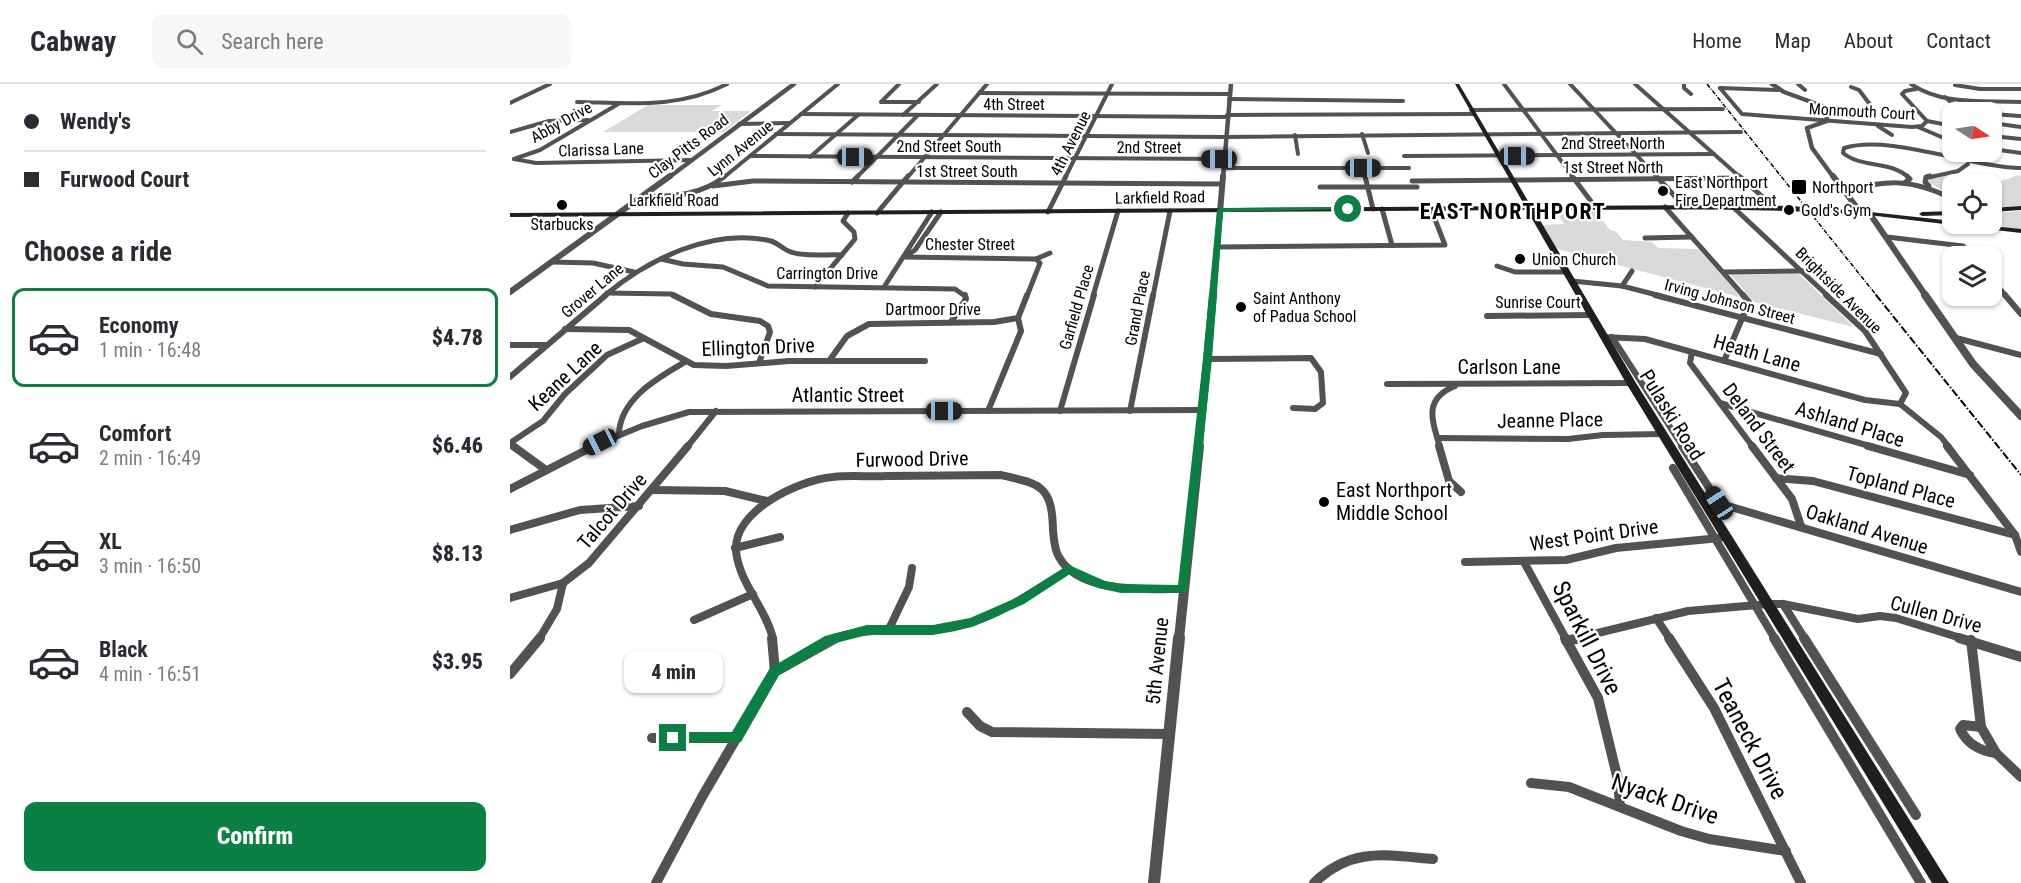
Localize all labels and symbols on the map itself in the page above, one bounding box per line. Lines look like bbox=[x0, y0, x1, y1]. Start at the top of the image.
street label: 4th Street bbox=[983, 95, 1045, 114]
street label: Abby Drive bbox=[527, 98, 595, 147]
street label: Monmouth Court bbox=[1808, 99, 1916, 124]
north arrow bbox=[1942, 102, 2002, 162]
street label: 4th Avenue bbox=[1046, 108, 1095, 179]
street label: Clay Pitts Road bbox=[644, 110, 732, 183]
street label: Lynn Avenue bbox=[704, 116, 777, 180]
street label: 2nd Street North bbox=[1561, 134, 1665, 153]
street label: 2nd Street South bbox=[897, 137, 1001, 156]
street label: 2nd Street bbox=[1117, 138, 1182, 157]
street label: Clarissa Lane bbox=[558, 139, 644, 160]
car bbox=[1499, 147, 1535, 165]
car bbox=[837, 148, 873, 166]
car bbox=[1201, 150, 1237, 168]
street label: 1st Street North bbox=[1563, 158, 1663, 177]
car bbox=[1345, 159, 1381, 177]
street label: 1st Street South bbox=[916, 162, 1018, 181]
place label: East Northport Fire Department bbox=[1675, 173, 1777, 210]
marker: Northport bbox=[1790, 178, 1808, 196]
place label: Northport bbox=[1812, 178, 1874, 197]
marker: East Northport Fire Department bbox=[1656, 184, 1670, 198]
street label: Larkfield Road bbox=[1115, 187, 1205, 208]
street label: Larkfield Road bbox=[629, 191, 719, 210]
route start bbox=[1334, 195, 1361, 222]
marker: Starbucks bbox=[555, 198, 569, 212]
district label: EAST NORTHPORT bbox=[1420, 199, 1606, 224]
place label: Gold's Gym bbox=[1801, 201, 1871, 220]
marker: Gold's Gym bbox=[1782, 203, 1796, 217]
place label: Starbucks bbox=[530, 215, 594, 234]
street label: Chester Street bbox=[925, 235, 1015, 254]
street label: Brightside Avenue bbox=[1792, 243, 1886, 337]
place label: Union Church bbox=[1532, 250, 1616, 269]
marker: Union Church bbox=[1513, 252, 1527, 266]
street label: Grover Lane bbox=[557, 259, 627, 322]
street label: Garfield Place bbox=[1055, 262, 1098, 352]
street label: Carrington Drive bbox=[776, 264, 878, 283]
street label: Grand Place bbox=[1121, 269, 1154, 347]
street label: Irving Johnson Street bbox=[1663, 275, 1797, 328]
place label: Saint Anthony of Padua School bbox=[1253, 289, 1356, 326]
street label: Sunrise Court bbox=[1495, 293, 1581, 312]
street label: Dartmoor Drive bbox=[885, 300, 981, 319]
marker: Saint Anthony of Padua School bbox=[1234, 300, 1248, 314]
street label: Heath Lane bbox=[1711, 329, 1803, 377]
street label: Ellington Drive bbox=[701, 333, 815, 361]
street label: Keane Lane bbox=[523, 336, 607, 416]
street label: Carlson Lane bbox=[1457, 355, 1561, 379]
street label: Pulaski Road bbox=[1635, 365, 1709, 465]
street label: Deland Street bbox=[1718, 378, 1801, 478]
street label: Atlantic Street bbox=[792, 383, 904, 407]
street label: Ashland Place bbox=[1793, 396, 1907, 452]
car bbox=[926, 402, 962, 420]
street label: Jeanne Place bbox=[1497, 407, 1603, 433]
car bbox=[580, 426, 620, 458]
street label: Furwood Drive bbox=[855, 446, 969, 472]
street label: Topland Place bbox=[1844, 461, 1958, 513]
street label: Talcot Drive bbox=[572, 468, 652, 554]
place label: East Northport Middle School bbox=[1336, 478, 1452, 525]
car bbox=[1702, 483, 1736, 523]
marker: East Northport Middle School bbox=[1317, 495, 1331, 509]
street label: Oakland Avenue bbox=[1803, 499, 1931, 559]
street label: West Point Drive bbox=[1528, 514, 1660, 556]
street label: Sparkill Drive bbox=[1546, 576, 1628, 700]
street label: Cullen Drive bbox=[1888, 590, 1984, 638]
street label: 5th Avenue bbox=[1140, 616, 1174, 706]
callout: 4 min bbox=[624, 651, 723, 693]
street label: Teaneck Drive bbox=[1707, 674, 1793, 804]
route end bbox=[659, 724, 686, 751]
street label: Nyack Drive bbox=[1608, 768, 1722, 830]

